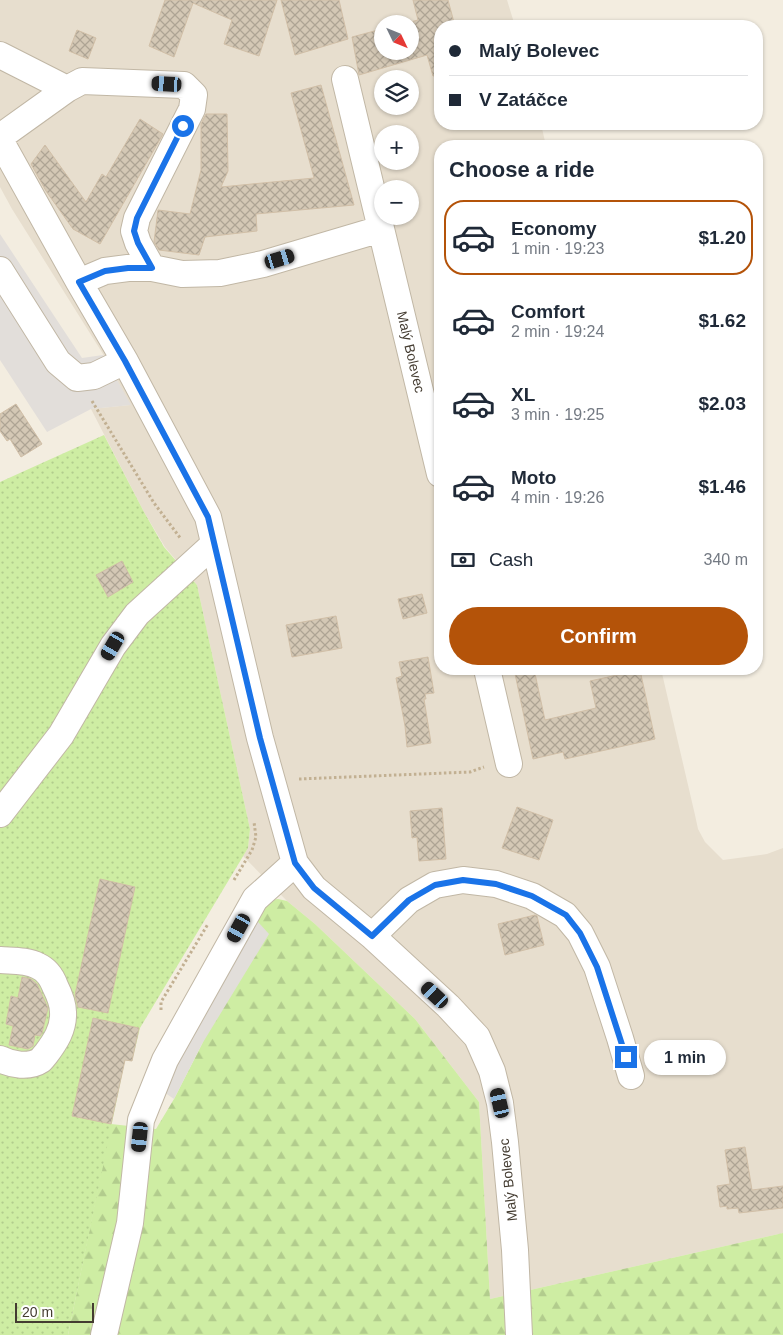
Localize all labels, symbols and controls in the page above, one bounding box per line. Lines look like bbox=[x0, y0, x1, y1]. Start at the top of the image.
north arrow bbox=[374, 15, 419, 60]
map controls bbox=[374, 15, 419, 225]
text: Malý Bolevec bbox=[479, 40, 599, 61]
button: layers bbox=[374, 70, 419, 115]
car bbox=[151, 76, 182, 92]
text: V Zatáčce bbox=[479, 89, 568, 110]
route start bbox=[172, 115, 194, 137]
button: + bbox=[374, 125, 419, 170]
text: Choose a ride bbox=[449, 157, 594, 182]
button: − bbox=[374, 180, 419, 225]
icon: car bbox=[451, 215, 496, 260]
text: Economy bbox=[511, 218, 597, 239]
text: $1.20 bbox=[698, 227, 746, 248]
text: 1 min · 19:23 bbox=[511, 240, 604, 257]
car bbox=[263, 247, 296, 271]
icon: car bbox=[451, 298, 496, 343]
text: Comfort bbox=[511, 301, 585, 322]
street label: Malý Bolevec bbox=[394, 310, 428, 394]
text: $1.62 bbox=[698, 310, 746, 331]
text: 2 min · 19:24 bbox=[511, 323, 604, 340]
icon: car bbox=[451, 381, 496, 426]
text: XL bbox=[511, 384, 535, 405]
text: $2.03 bbox=[698, 393, 746, 414]
text: 3 min · 19:25 bbox=[511, 406, 604, 423]
icon: car bbox=[451, 464, 496, 509]
text: Moto bbox=[511, 467, 556, 488]
text: $1.46 bbox=[698, 476, 746, 497]
text: 4 min · 19:26 bbox=[511, 489, 604, 506]
icon: cash bbox=[449, 546, 477, 574]
text: Cash bbox=[489, 549, 533, 570]
text: 340 m bbox=[704, 551, 748, 568]
button: Confirm bbox=[449, 607, 748, 665]
car bbox=[99, 629, 126, 663]
car bbox=[225, 911, 252, 945]
car bbox=[418, 979, 451, 1011]
callout: 1 min bbox=[644, 1040, 726, 1074]
route end bbox=[615, 1046, 637, 1068]
text: 1 min bbox=[664, 1049, 706, 1066]
car bbox=[489, 1087, 510, 1119]
car bbox=[130, 1121, 149, 1153]
street label: Malý Bolevec bbox=[496, 1138, 520, 1222]
scale bar bbox=[15, 1300, 94, 1323]
text: 20 m bbox=[22, 1304, 53, 1320]

